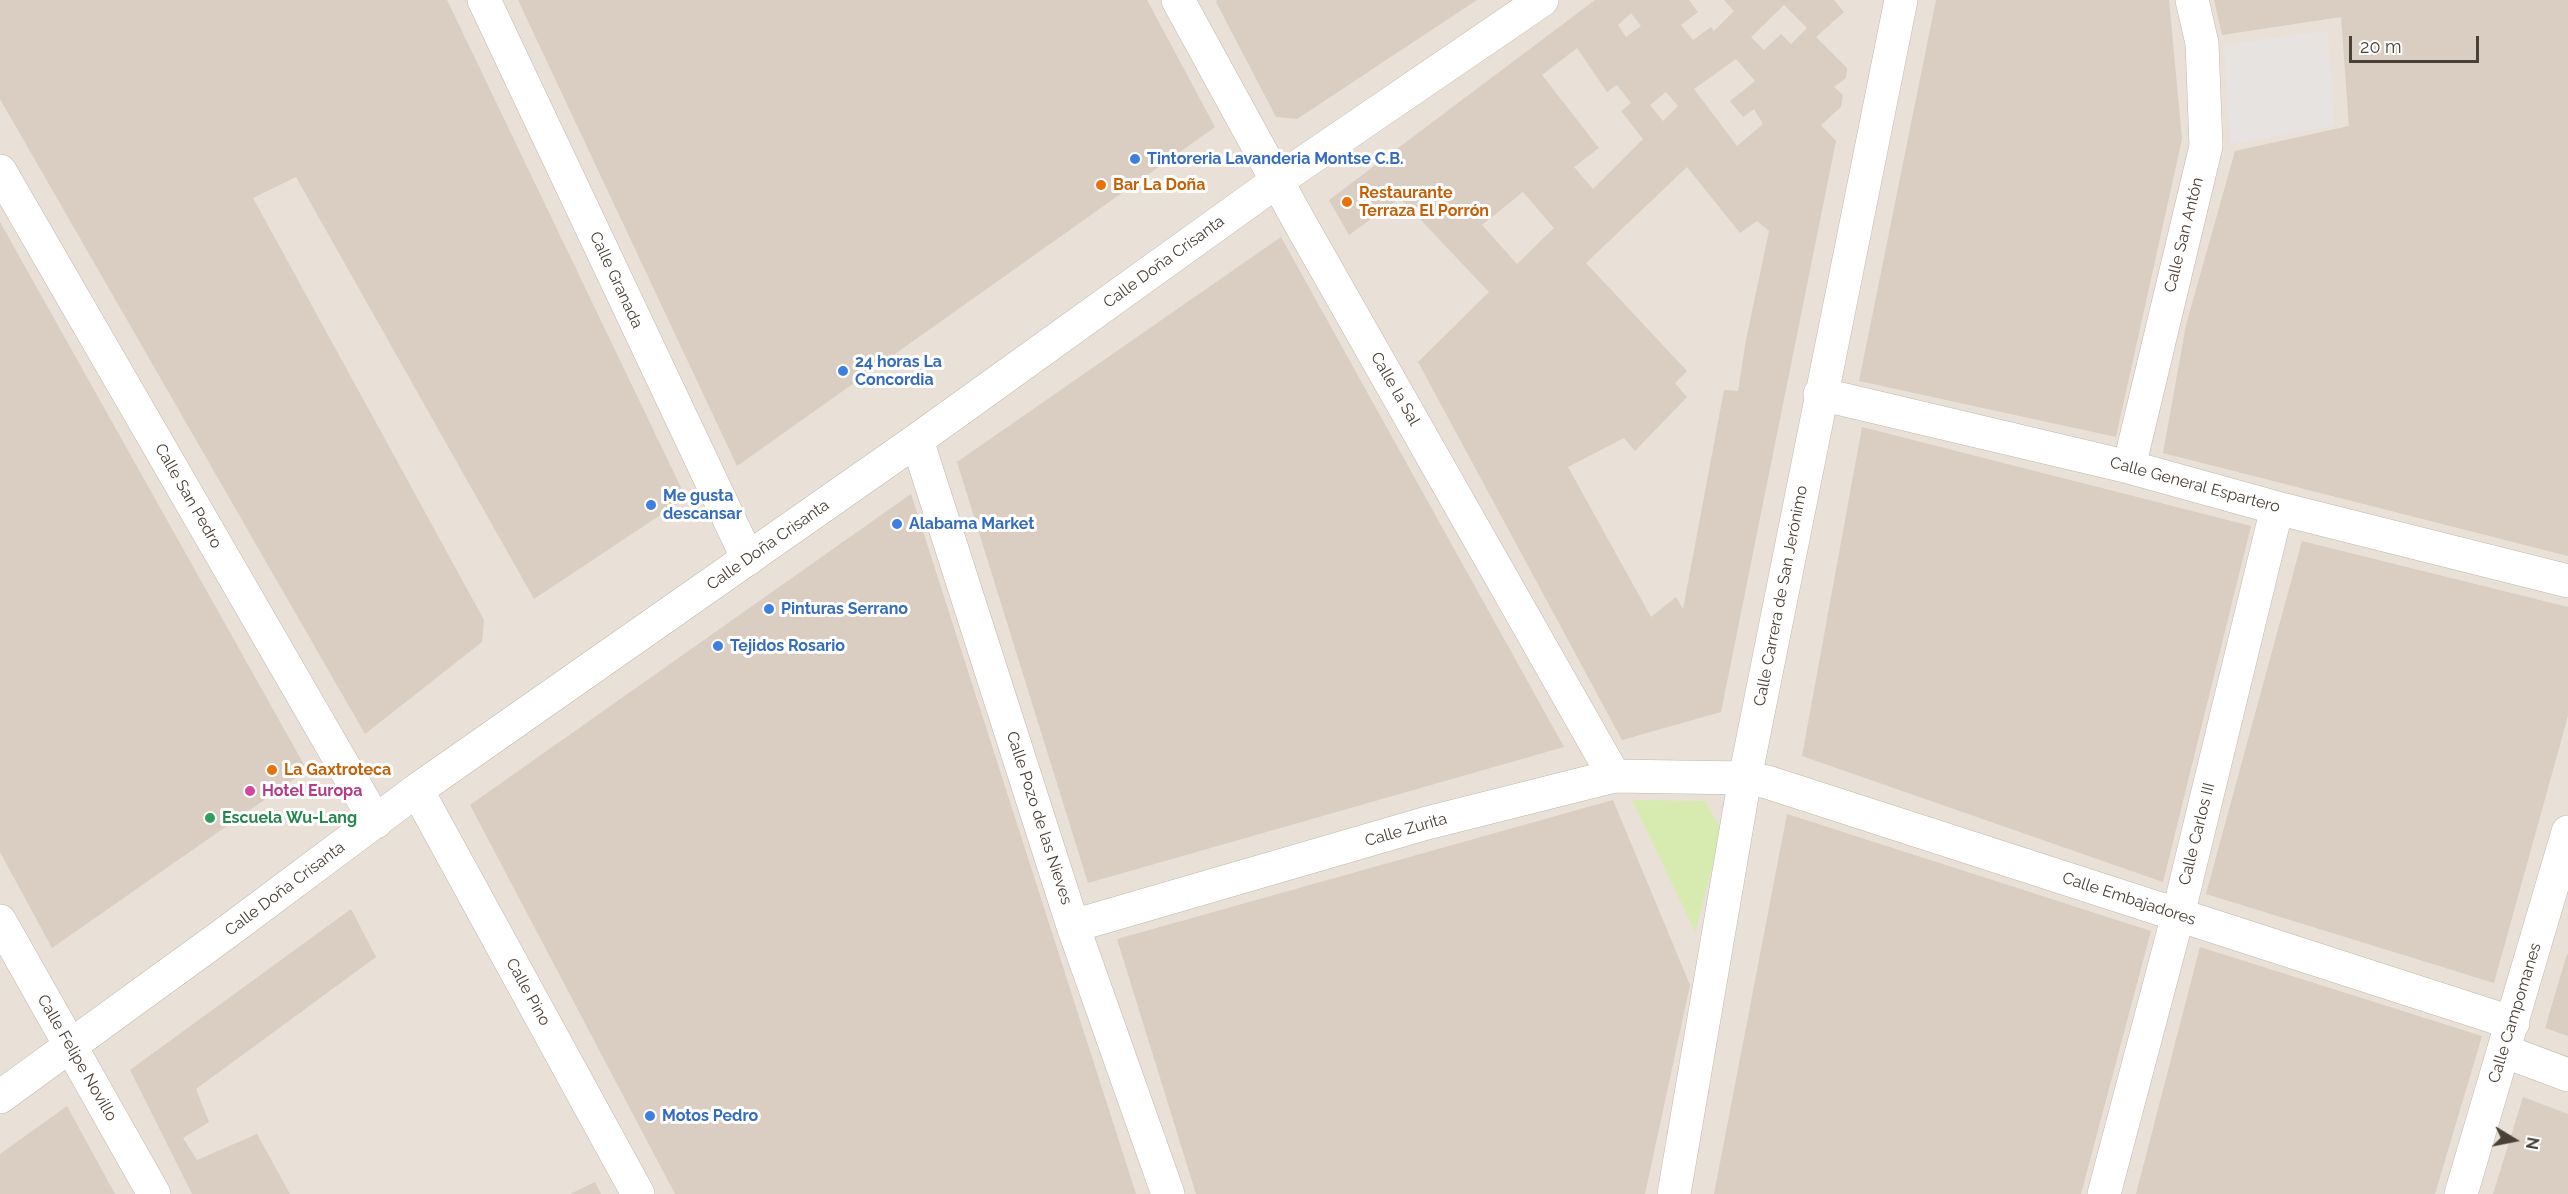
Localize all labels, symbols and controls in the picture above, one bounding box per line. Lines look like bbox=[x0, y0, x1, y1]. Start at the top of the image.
scale bar bbox=[2352, 24, 2482, 62]
text: 20 m bbox=[2360, 36, 2402, 57]
place label: Tintoreria Lavanderia Montse C.B. bbox=[1147, 149, 1404, 169]
marker: Tintoreria Lavanderia Montse C.B. bbox=[1128, 152, 1142, 166]
place label: Bar La Doña bbox=[1113, 175, 1205, 195]
street label: Calle San Antón bbox=[2160, 176, 2208, 294]
marker: Bar La Doña bbox=[1094, 178, 1108, 192]
place label: Restaurante Terraza El Porrón bbox=[1359, 183, 1489, 221]
marker: Restaurante Terraza El Porrón bbox=[1340, 195, 1354, 209]
street label: Calle Doña Crisanta bbox=[1100, 212, 1228, 312]
street label: Calle Granada bbox=[585, 229, 647, 331]
street label: Calle la Sal bbox=[1366, 349, 1424, 429]
place label: 24 horas La Concordia bbox=[855, 352, 942, 390]
marker: 24 horas La Concordia bbox=[836, 364, 850, 378]
street label: Calle San Pedro bbox=[150, 440, 226, 552]
street label: Calle General Espartero bbox=[2108, 453, 2282, 517]
street label: Calle Carrera de San Jerónimo bbox=[1750, 484, 1812, 708]
place label: Me gusta descansar bbox=[663, 486, 742, 524]
street label: Calle Doña Crisanta bbox=[703, 496, 833, 594]
marker: Me gusta descansar bbox=[644, 498, 658, 512]
place label: Alabama Market bbox=[909, 514, 1034, 534]
marker: Alabama Market bbox=[890, 517, 904, 531]
place label: Pinturas Serrano bbox=[781, 599, 908, 619]
marker: Pinturas Serrano bbox=[762, 602, 776, 616]
place label: Tejidos Rosario bbox=[730, 636, 845, 656]
marker: Tejidos Rosario bbox=[711, 639, 725, 653]
street label: Calle Pozo de las Nieves bbox=[1002, 729, 1076, 907]
place label: La Gaxtroteca bbox=[284, 760, 391, 780]
marker: La Gaxtroteca bbox=[265, 763, 279, 777]
place label: Hotel Europa bbox=[262, 781, 362, 801]
street label: Calle Carlos III bbox=[2175, 781, 2219, 887]
marker: Hotel Europa bbox=[243, 784, 257, 798]
place label: Escuela Wu-Lang bbox=[222, 808, 357, 828]
street label: Calle Zurita bbox=[1363, 809, 1449, 851]
marker: Escuela Wu-Lang bbox=[203, 811, 217, 825]
street label: Calle Doña Crisanta bbox=[221, 838, 349, 940]
street label: Calle Embajadores bbox=[2060, 868, 2198, 930]
street label: Calle Campomanes bbox=[2485, 941, 2545, 1085]
street label: Calle Pino bbox=[502, 955, 554, 1029]
street label: Calle Felipe Novillo bbox=[33, 991, 121, 1125]
place label: Motos Pedro bbox=[662, 1106, 758, 1126]
marker: Motos Pedro bbox=[643, 1109, 657, 1123]
north arrow bbox=[2484, 1110, 2544, 1170]
text: N bbox=[2522, 1136, 2543, 1151]

